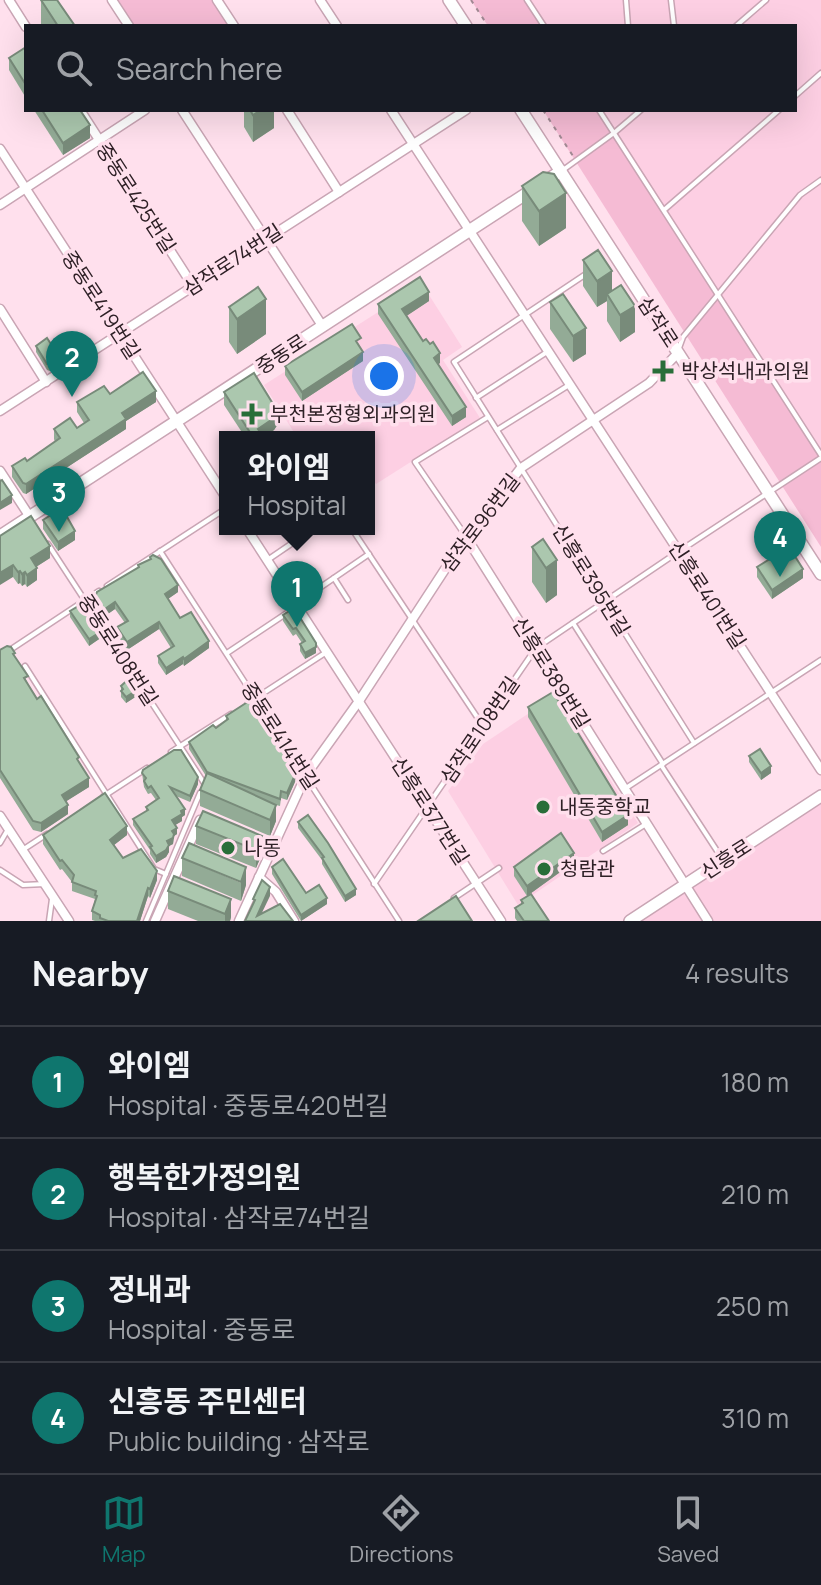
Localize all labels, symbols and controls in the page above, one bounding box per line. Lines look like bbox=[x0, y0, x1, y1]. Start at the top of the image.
search box bbox=[24, 24, 797, 112]
icon: search bbox=[52, 46, 96, 90]
text: Search here bbox=[116, 48, 283, 89]
street label: 중동로425번길 bbox=[91, 137, 182, 258]
street label: 삼작로74번길 bbox=[178, 217, 287, 302]
street label: 중동로419번길 bbox=[56, 245, 147, 364]
street label: 삼작로 bbox=[632, 291, 685, 352]
street label: 중동로 bbox=[250, 327, 311, 380]
pin: 2 bbox=[46, 331, 98, 397]
your location bbox=[364, 356, 404, 396]
place label: 박상석내과의원 bbox=[681, 357, 810, 384]
marker: 박상석내과의원 bbox=[652, 360, 674, 382]
place label: 부천본정형외과의원 bbox=[270, 400, 436, 427]
marker: 부천본정형외과의원 bbox=[241, 403, 263, 425]
popup bbox=[219, 431, 375, 535]
text: 와이엠 bbox=[247, 446, 330, 487]
pin: 3 bbox=[33, 466, 85, 532]
street label: 삼작로96번길 bbox=[434, 468, 526, 577]
text: Hospital bbox=[247, 487, 347, 523]
pin: 4 bbox=[754, 511, 806, 577]
street label: 신흥로395번길 bbox=[546, 519, 637, 641]
street label: 신흥로401번길 bbox=[662, 535, 752, 654]
pin: 1 bbox=[271, 561, 323, 627]
street label: 중동로408번길 bbox=[72, 589, 164, 711]
street label: 신흥로389번길 bbox=[506, 612, 597, 734]
street label: 삼작로108번길 bbox=[434, 671, 525, 789]
street label: 중동로414번길 bbox=[235, 677, 325, 795]
street label: 신흥로377번길 bbox=[385, 752, 475, 870]
place label: 내동중학교 bbox=[559, 793, 651, 820]
marker: 내동중학교 bbox=[534, 798, 552, 816]
street label: 신흥로 bbox=[695, 832, 756, 885]
place label: 나동 bbox=[244, 834, 281, 861]
marker: 나동 bbox=[219, 839, 237, 857]
place label: 청람관 bbox=[560, 855, 615, 882]
marker: 청람관 bbox=[535, 860, 553, 878]
text: Nearby bbox=[32, 950, 148, 996]
text: 4 results bbox=[685, 955, 789, 991]
text: 와이엠 bbox=[108, 1044, 191, 1085]
text: 1 bbox=[52, 1064, 64, 1100]
text: 180 m bbox=[721, 1064, 789, 1100]
text: Hospital · 중동로420번길 bbox=[108, 1087, 389, 1123]
text: 행복한가정의원 bbox=[108, 1156, 301, 1197]
text: 2 bbox=[50, 1176, 66, 1212]
text: 210 m bbox=[721, 1176, 789, 1212]
text: Hospital · 삼작로74번길 bbox=[108, 1199, 370, 1235]
text: 정내과 bbox=[108, 1268, 191, 1309]
text: 3 bbox=[50, 1288, 66, 1324]
text: 250 m bbox=[716, 1288, 789, 1324]
text: Hospital · 중동로 bbox=[108, 1311, 295, 1347]
text: 신흥동 주민센터 bbox=[108, 1380, 307, 1421]
text: 4 bbox=[50, 1400, 66, 1436]
text: 310 m bbox=[721, 1400, 789, 1436]
text: Public building · 삼작로 bbox=[108, 1423, 370, 1459]
tab: Map bbox=[102, 1491, 146, 1569]
tab: Directions bbox=[349, 1491, 454, 1569]
tab: Saved bbox=[657, 1491, 719, 1569]

